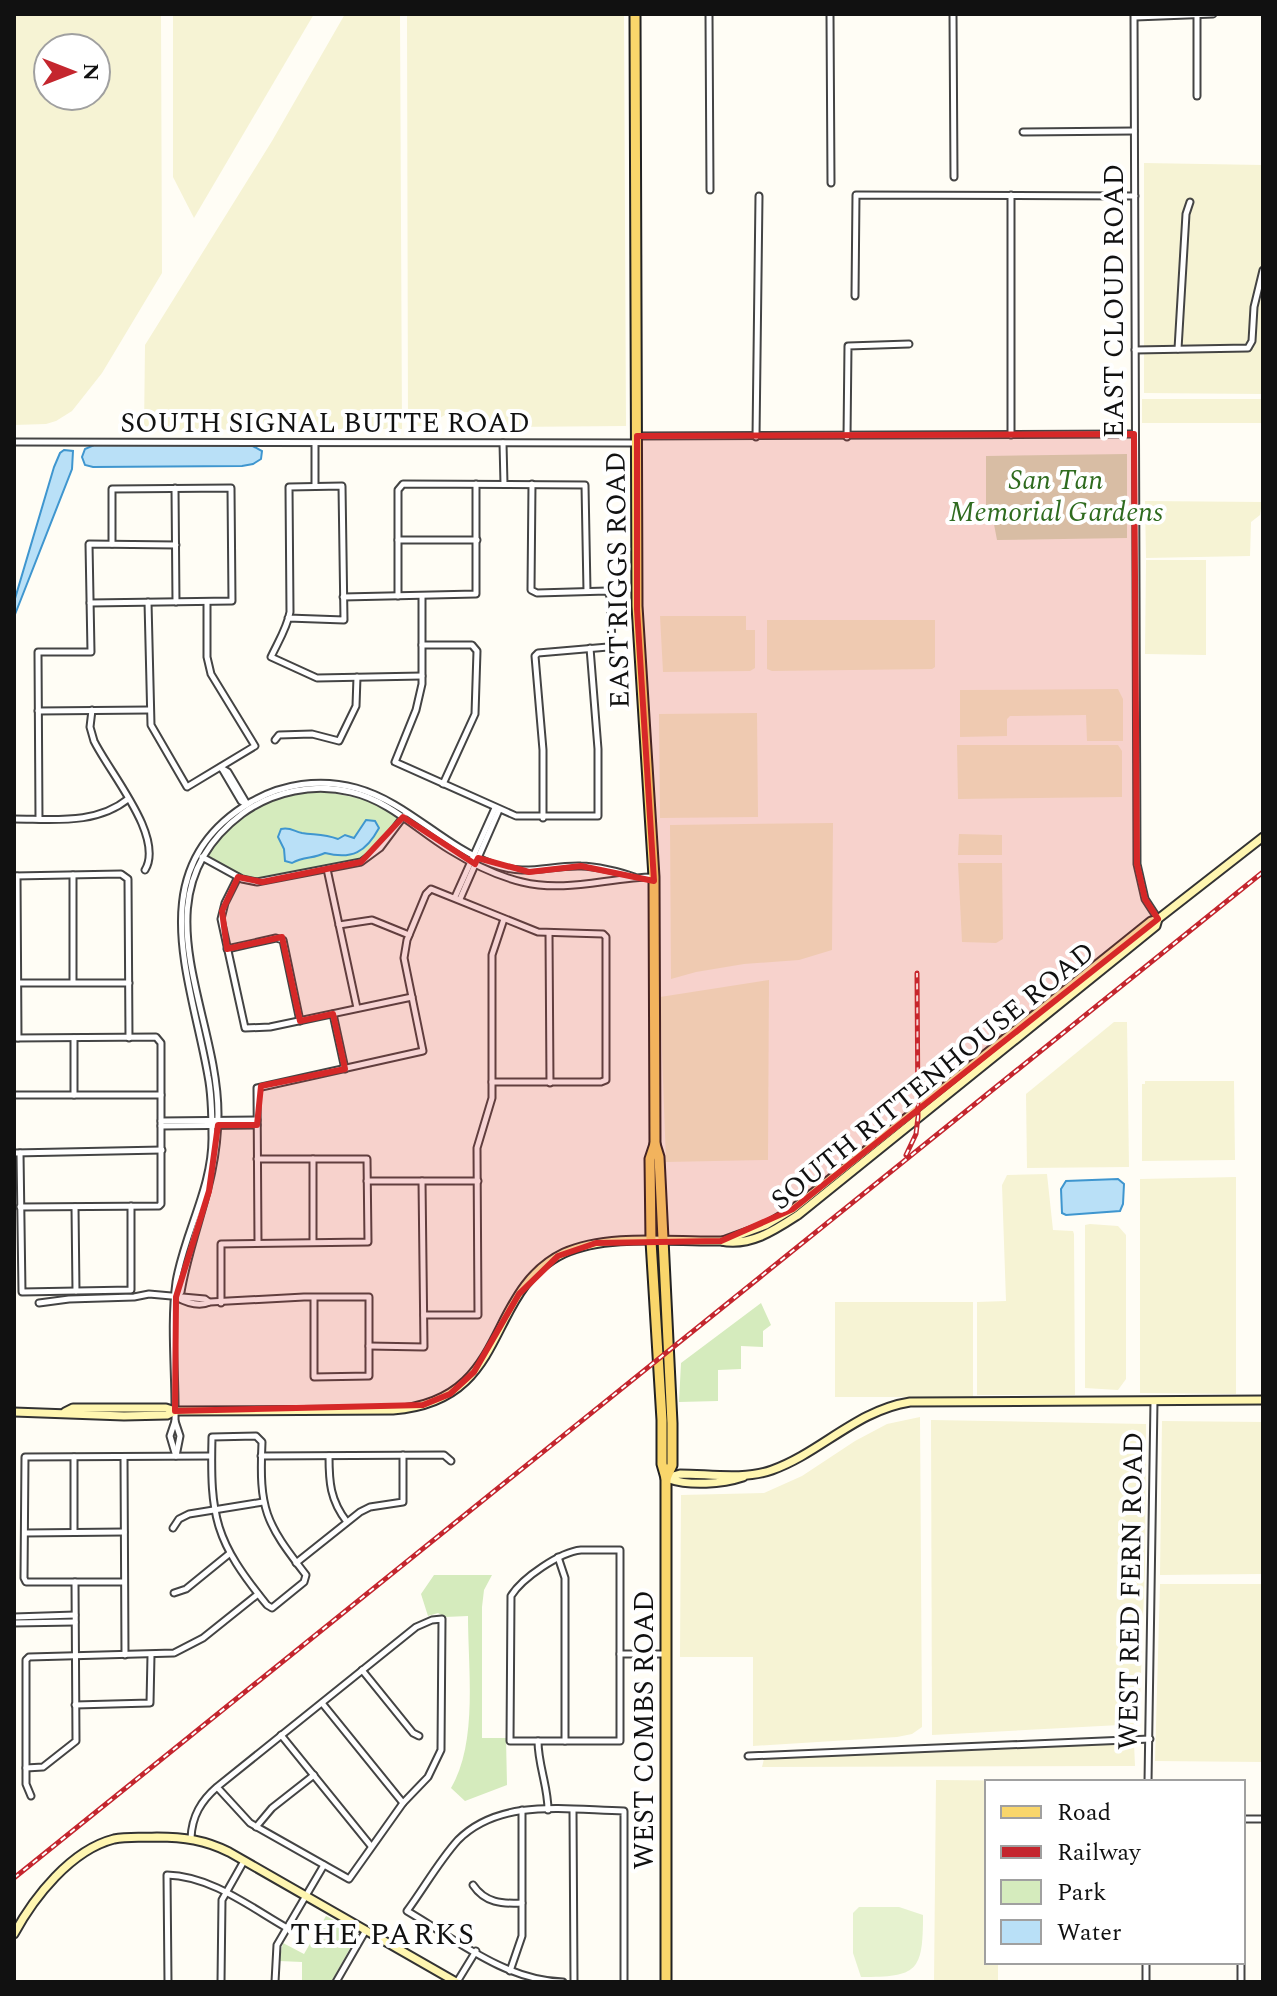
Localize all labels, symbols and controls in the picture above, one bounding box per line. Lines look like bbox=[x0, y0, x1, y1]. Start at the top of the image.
north arrow bbox=[32, 32, 112, 112]
text: N bbox=[74, 63, 107, 81]
street label: EAST CLOUD ROAD bbox=[1093, 164, 1136, 438]
street label: SOUTH SIGNAL BUTTE ROAD bbox=[120, 402, 530, 445]
street label: EAST RIGGS ROAD bbox=[594, 451, 642, 709]
park label: San Tan Memorial Gardens bbox=[949, 459, 1163, 534]
street label: SOUTH RITTENHOUSE ROAD bbox=[761, 931, 1105, 1221]
street label: WEST RED FERN ROAD bbox=[1107, 1432, 1155, 1750]
street label: WEST COMBS ROAD bbox=[623, 1590, 666, 1870]
legend bbox=[985, 1780, 1245, 1964]
text: Road bbox=[1057, 1795, 1111, 1831]
text: Railway bbox=[1057, 1835, 1142, 1871]
text: Park bbox=[1057, 1875, 1107, 1911]
district label: THE PARKS bbox=[290, 1912, 476, 1958]
text: Water bbox=[1057, 1915, 1121, 1951]

